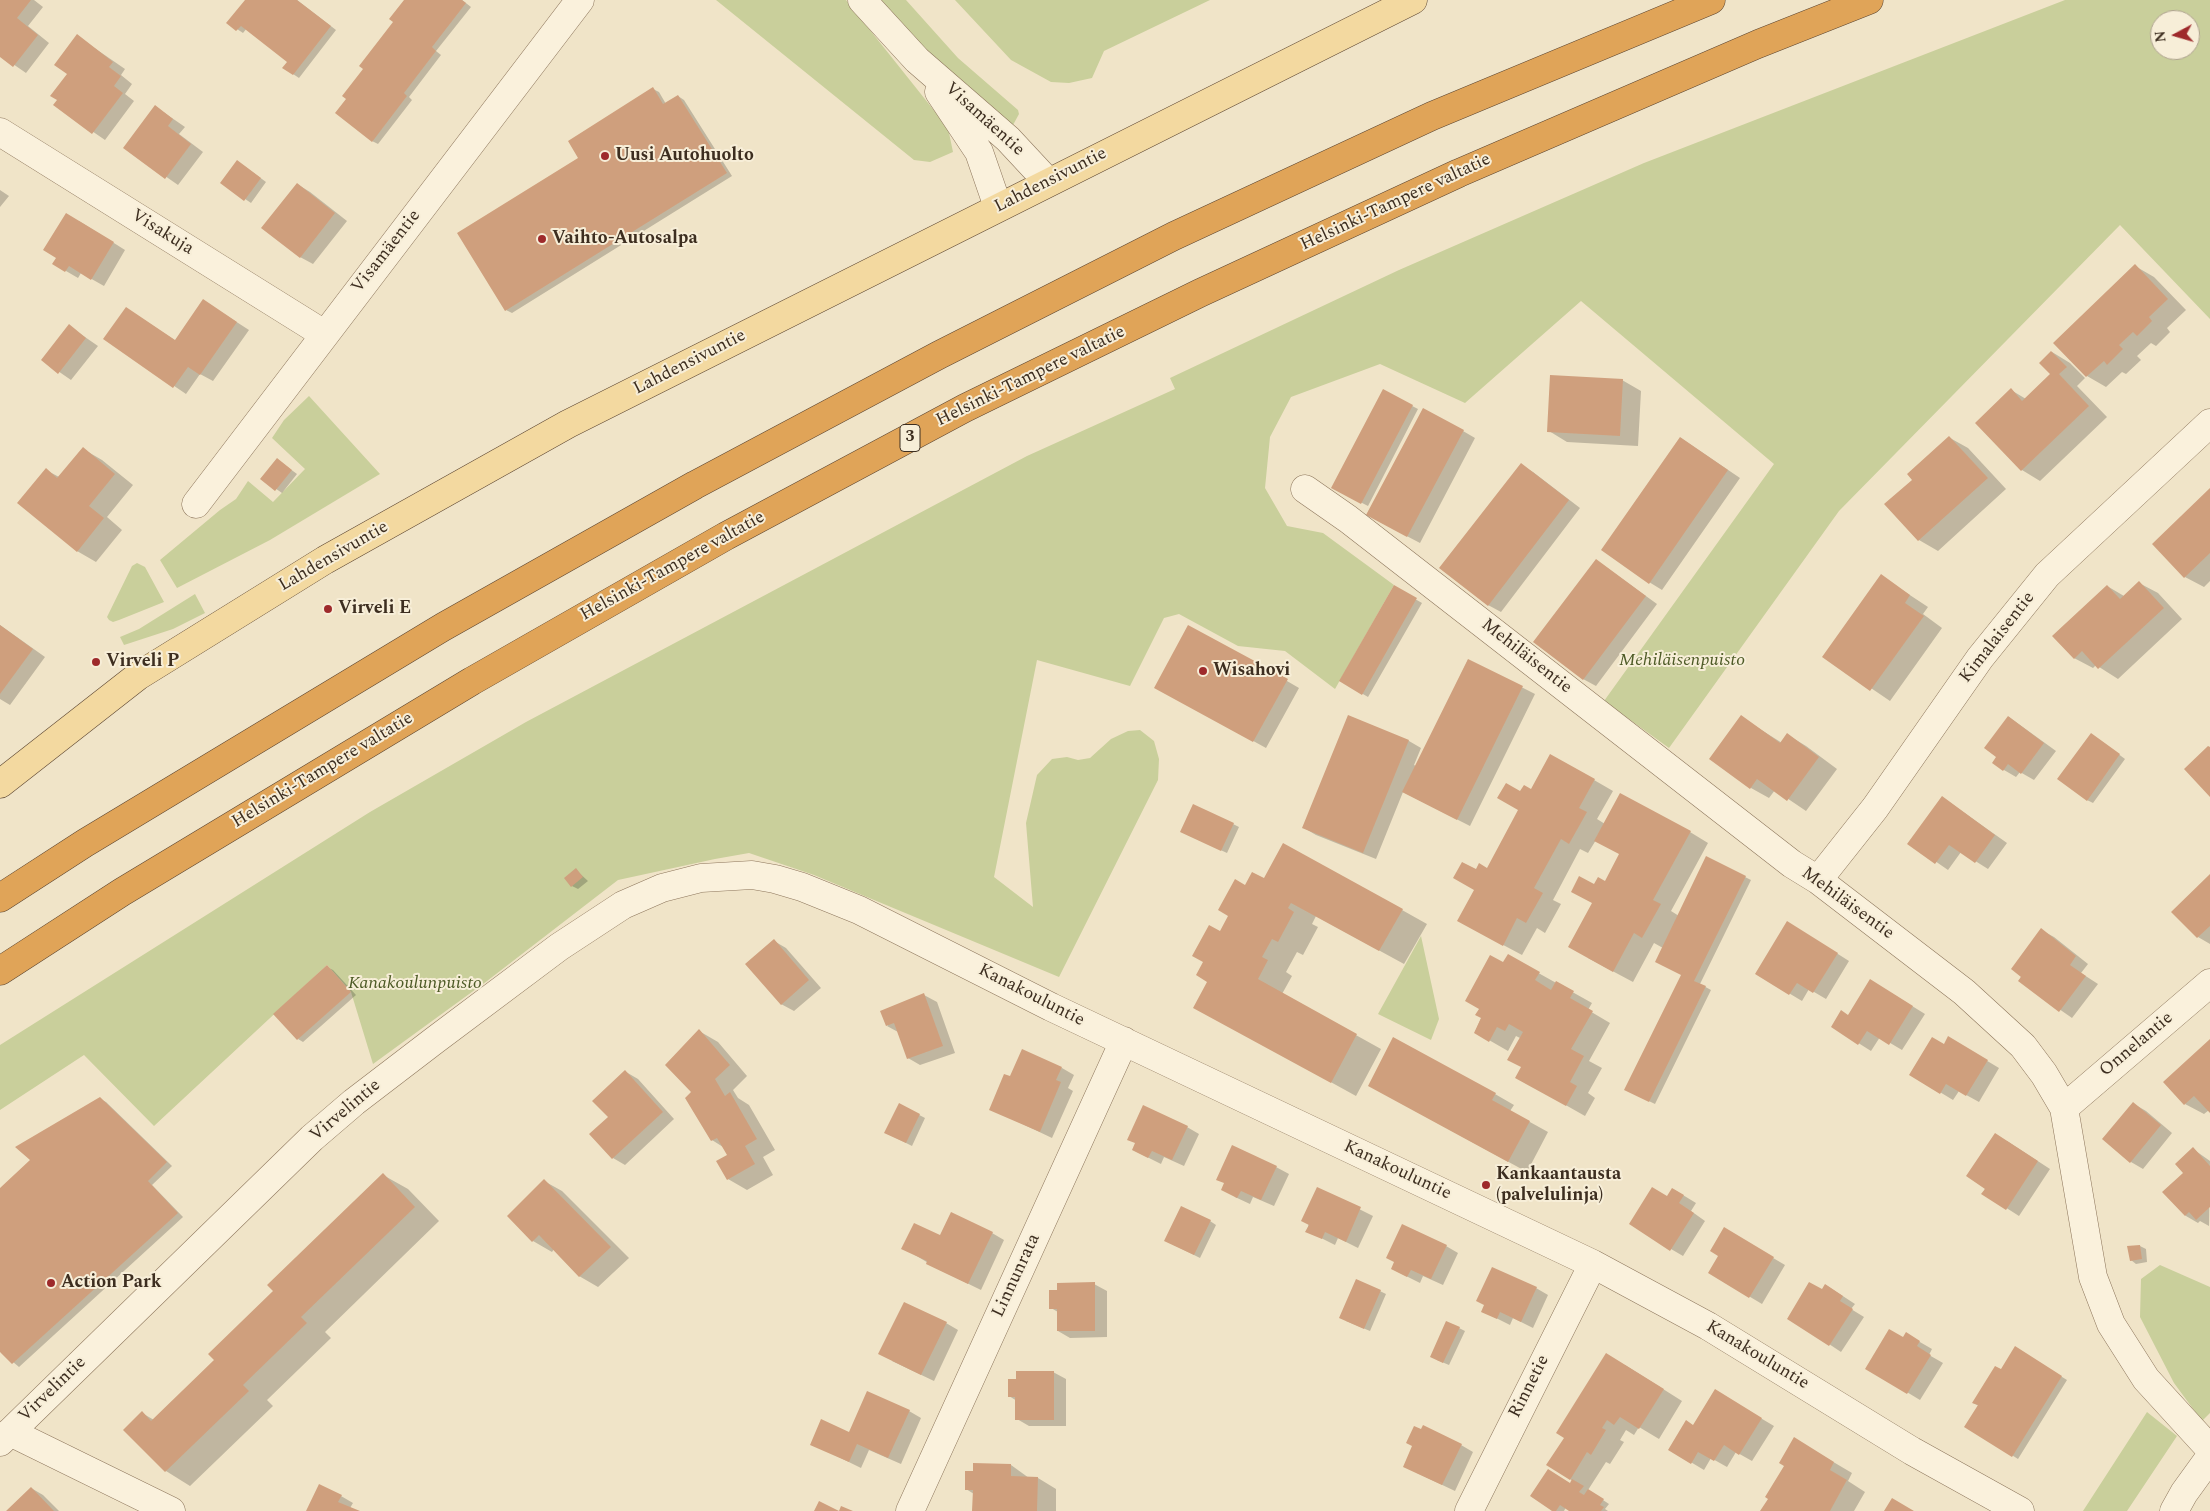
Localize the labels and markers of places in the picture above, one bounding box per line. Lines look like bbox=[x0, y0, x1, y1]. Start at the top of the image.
place label: Uusi Autohuolto bbox=[615, 145, 754, 167]
marker: Uusi Autohuolto bbox=[599, 150, 611, 162]
place label: Vaihto-Autosalpa bbox=[552, 228, 698, 250]
marker: Vaihto-Autosalpa bbox=[536, 233, 548, 245]
place label: Virveli E bbox=[338, 598, 411, 620]
marker: Virveli E bbox=[322, 603, 334, 615]
place label: Virveli P bbox=[106, 651, 179, 673]
marker: Virveli P bbox=[90, 656, 102, 668]
place label: Wisahovi bbox=[1213, 660, 1290, 682]
marker: Wisahovi bbox=[1197, 665, 1209, 677]
place label: Kankaantausta (palvelulinja) bbox=[1496, 1164, 1621, 1206]
marker: Kankaantausta (palvelulinja) bbox=[1480, 1179, 1492, 1191]
place label: Action Park bbox=[61, 1272, 162, 1294]
marker: Action Park bbox=[45, 1277, 57, 1289]

